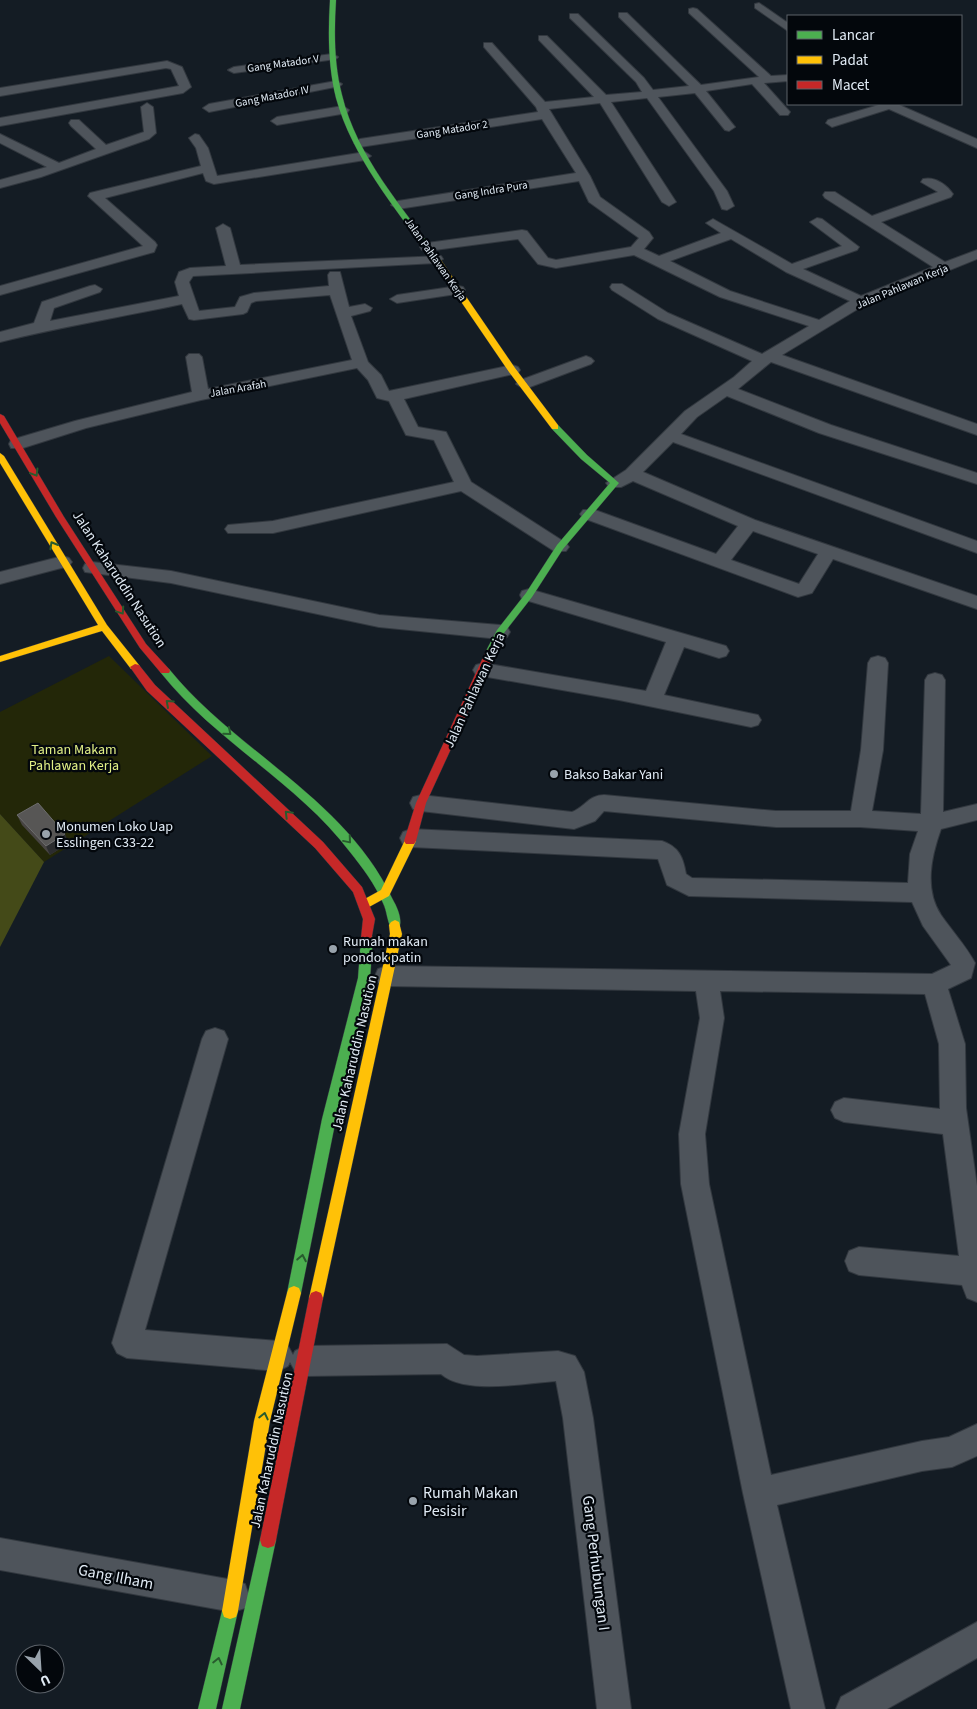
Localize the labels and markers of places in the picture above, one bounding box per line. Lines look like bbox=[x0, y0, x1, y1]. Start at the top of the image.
place label: Bakso Bakar Yani bbox=[564, 765, 663, 785]
marker: Bakso Bakar Yani bbox=[548, 768, 560, 780]
place label: Monumen Loko Uap Esslingen C33-22 bbox=[56, 817, 173, 853]
marker: Monumen Loko Uap Esslingen C33-22 bbox=[40, 828, 52, 840]
place label: Rumah makan pondok patin bbox=[343, 932, 428, 968]
marker: Rumah makan pondok patin bbox=[327, 943, 339, 955]
place label: Rumah Makan Pesisir bbox=[423, 1482, 518, 1522]
marker: Rumah Makan Pesisir bbox=[407, 1495, 419, 1507]

